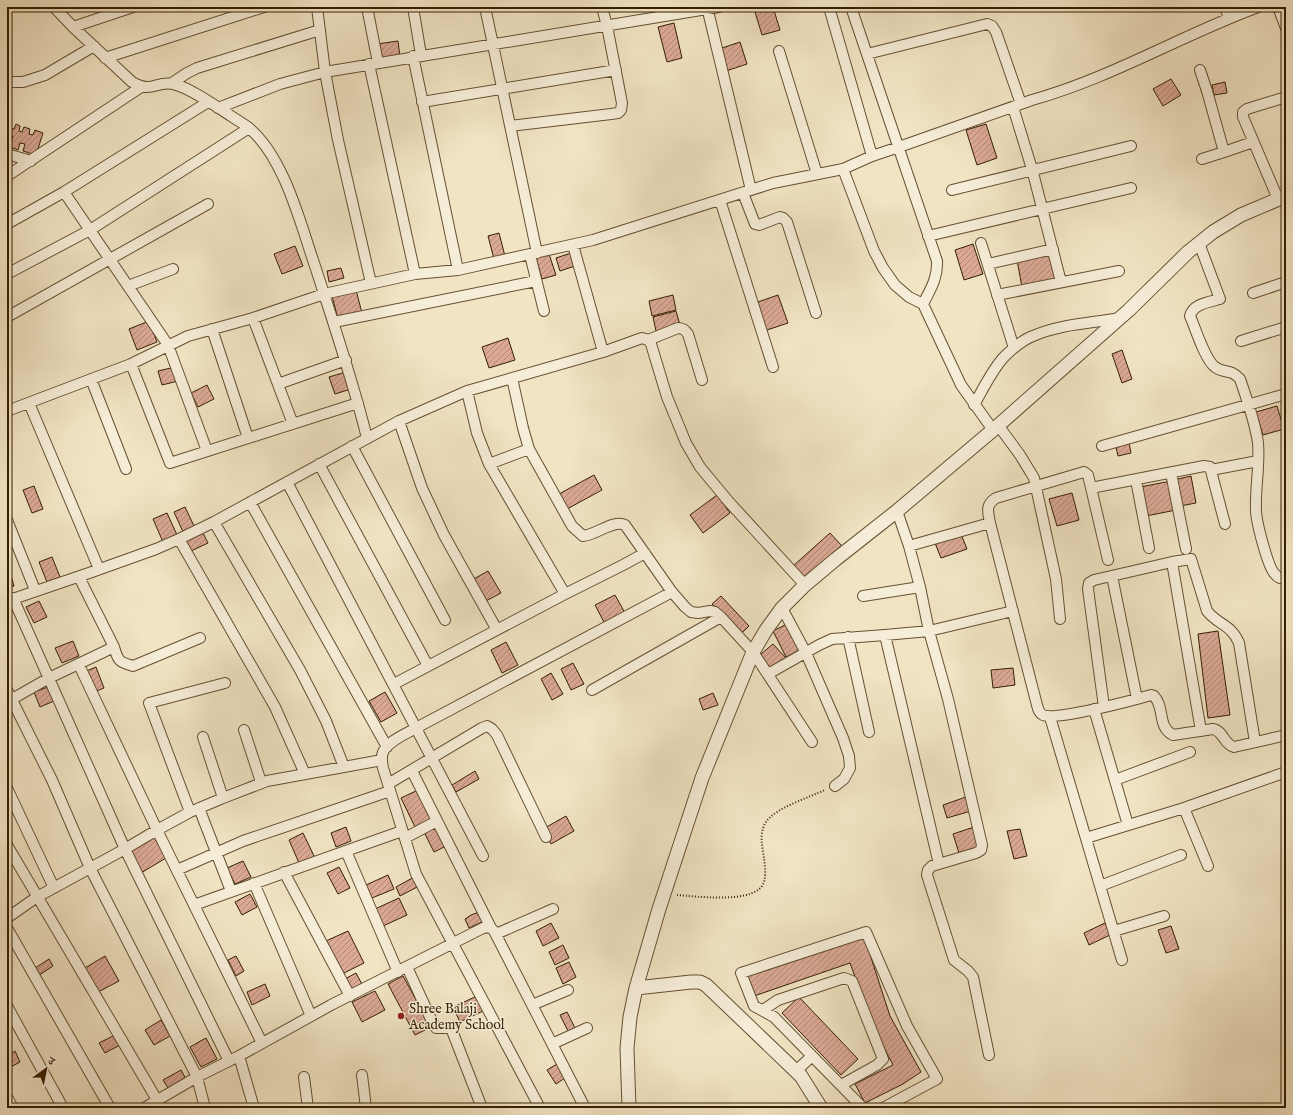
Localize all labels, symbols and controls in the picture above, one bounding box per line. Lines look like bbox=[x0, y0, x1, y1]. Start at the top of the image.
place label: Shree Balaji Academy School bbox=[408, 1000, 505, 1034]
marker: Shree Balaji Academy School bbox=[396, 1011, 406, 1021]
north arrow bbox=[26, 1049, 66, 1089]
text: उ bbox=[44, 1054, 58, 1070]

